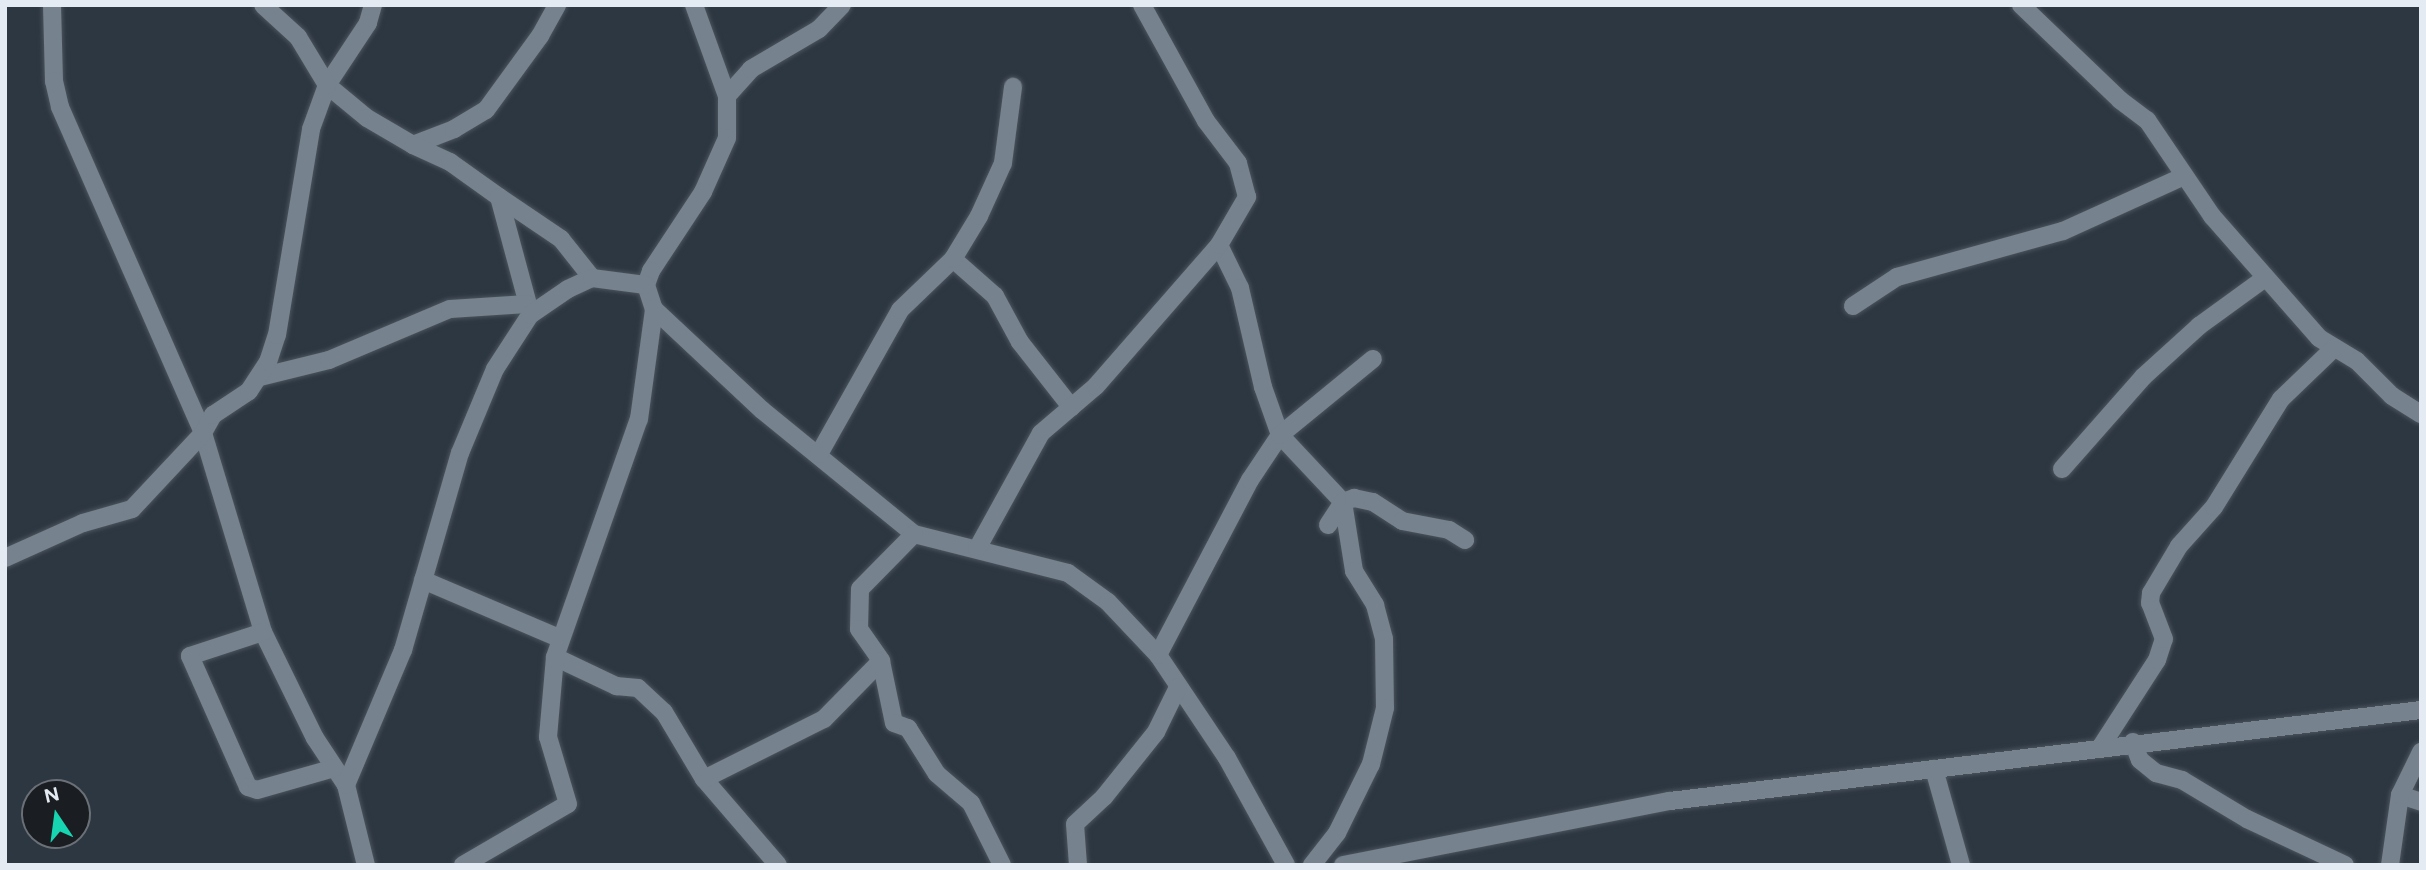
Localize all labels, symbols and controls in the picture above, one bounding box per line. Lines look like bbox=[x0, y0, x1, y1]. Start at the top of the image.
north arrow bbox=[21, 779, 91, 849]
text: N bbox=[42, 782, 61, 808]

